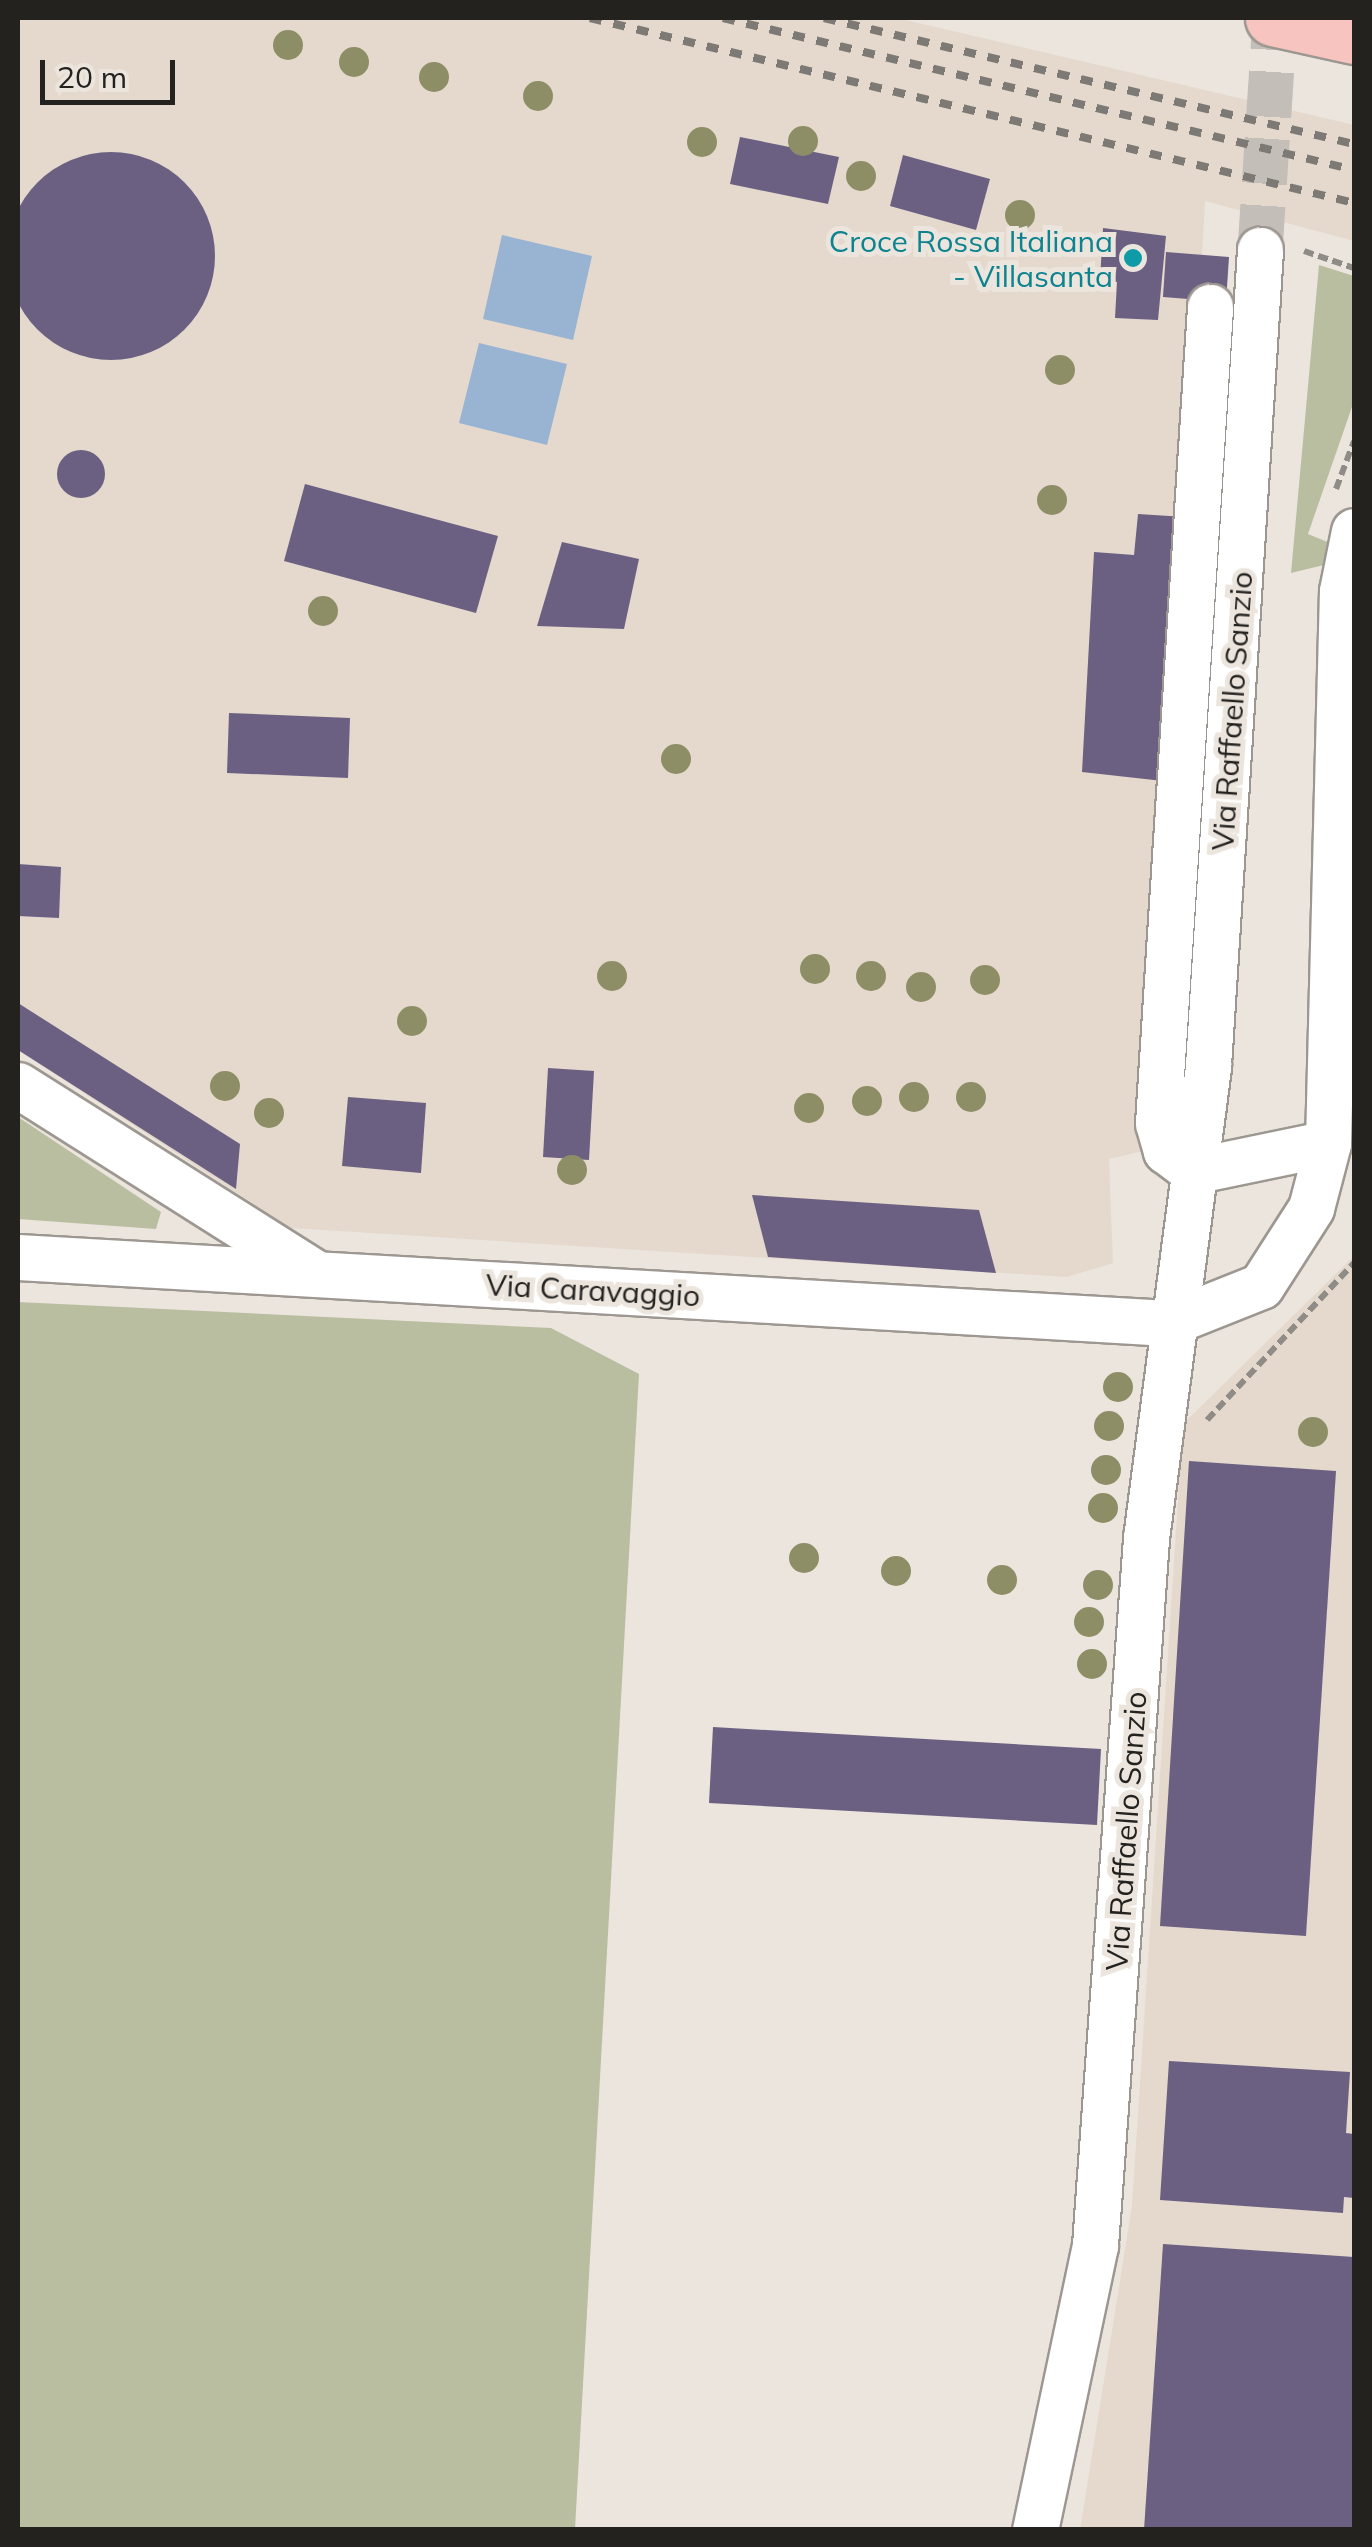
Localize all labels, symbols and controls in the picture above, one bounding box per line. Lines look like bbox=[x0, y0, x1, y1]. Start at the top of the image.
scale bar bbox=[45, 40, 180, 102]
text: 20 m bbox=[57, 58, 127, 96]
place label: Croce Rossa Italiana - Villasanta bbox=[829, 223, 1113, 294]
marker: Croce Rossa Italiana - Villasanta bbox=[1122, 247, 1144, 269]
street label: Via Raffaello Sanzio bbox=[1204, 570, 1260, 852]
street label: Via Caravaggio bbox=[485, 1266, 701, 1314]
street label: Via Raffaello Sanzio bbox=[1098, 1690, 1154, 1972]

